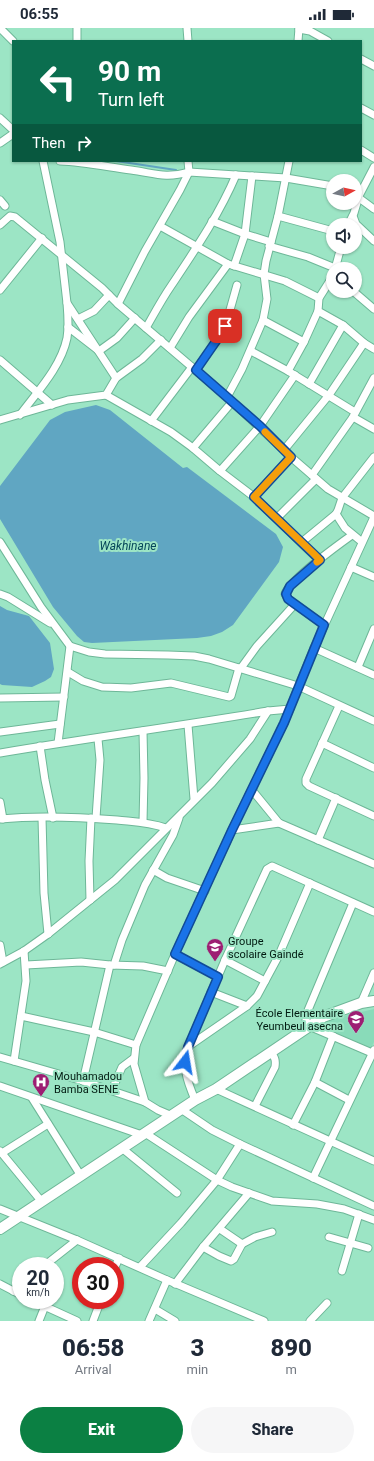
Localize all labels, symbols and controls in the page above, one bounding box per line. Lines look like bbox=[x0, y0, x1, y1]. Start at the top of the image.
text: 06:55 bbox=[20, 5, 59, 23]
text: 90 m bbox=[98, 55, 161, 88]
icon: left bbox=[32, 56, 84, 108]
text: Turn left bbox=[98, 89, 164, 110]
icon: right bbox=[73, 132, 95, 154]
text: Then bbox=[32, 134, 65, 152]
north arrow bbox=[326, 174, 362, 210]
map controls bbox=[326, 174, 362, 298]
button: sound bbox=[326, 218, 362, 254]
button: search bbox=[326, 262, 362, 298]
pin bbox=[208, 309, 242, 343]
icon: arrive bbox=[214, 315, 236, 337]
water label: Wakhinane bbox=[100, 539, 156, 553]
place label: Groupe scolaire Gaindé bbox=[228, 935, 304, 961]
school or university icon: Groupe scolaire Gaindé bbox=[205, 937, 225, 962]
place label: École Elementaire Yeumbeul asecna bbox=[256, 1007, 343, 1033]
school or university icon: École Elementaire Yeumbeul asecna bbox=[346, 1009, 366, 1034]
position arrow bbox=[164, 1041, 206, 1083]
place label: Mouhamadou Bamba SENE bbox=[54, 1070, 122, 1096]
hospital icon: Mouhamadou Bamba SENE bbox=[31, 1072, 51, 1097]
speed limit sign: 30 bbox=[72, 1257, 124, 1309]
text: 20 bbox=[27, 1266, 49, 1290]
text: km/h bbox=[26, 1287, 50, 1298]
text: 06:58 bbox=[62, 1334, 124, 1362]
text: 3 bbox=[190, 1334, 204, 1362]
text: 890 bbox=[270, 1334, 312, 1362]
text: Arrival bbox=[75, 1362, 112, 1377]
text: min bbox=[187, 1362, 208, 1377]
text: m bbox=[285, 1362, 297, 1377]
button: Exit bbox=[20, 1407, 183, 1453]
button: Share bbox=[191, 1407, 354, 1453]

